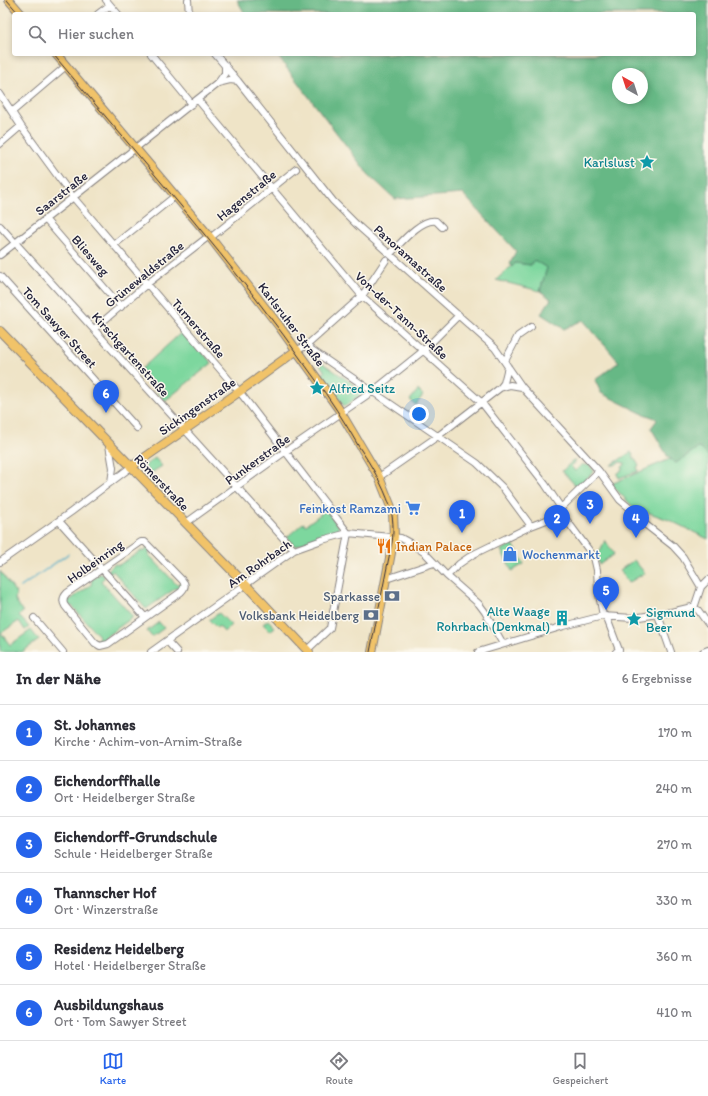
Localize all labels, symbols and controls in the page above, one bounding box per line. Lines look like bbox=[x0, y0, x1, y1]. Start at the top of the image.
search box bbox=[12, 12, 696, 56]
icon: search bbox=[26, 23, 48, 45]
text: Hier suchen bbox=[58, 25, 134, 43]
north arrow bbox=[612, 68, 648, 104]
place icon: Karlslust bbox=[638, 153, 656, 171]
place label: Karlslust bbox=[584, 155, 635, 170]
street label: Hagenstraße bbox=[214, 167, 279, 224]
street label: Saarstraße bbox=[32, 168, 91, 219]
street label: Panoramastraße bbox=[371, 222, 450, 295]
street label: Bliesweg bbox=[69, 232, 113, 279]
street label: Grünewaldstraße bbox=[102, 238, 187, 311]
street label: Von-der-Tann-Straße bbox=[352, 268, 451, 362]
street label: Karlsruher Straße bbox=[255, 279, 328, 369]
street label: Tom Sawyer Street bbox=[19, 284, 100, 371]
street label: Turnerstraße bbox=[169, 296, 228, 361]
street label: Kirschgartenstraße bbox=[89, 309, 172, 400]
street label: Sickingenstraße bbox=[156, 374, 239, 439]
place icon: Alfred Seitz bbox=[308, 379, 326, 397]
pin: 6 bbox=[93, 380, 119, 413]
place label: Alfred Seitz bbox=[329, 381, 395, 396]
your location bbox=[409, 404, 429, 424]
street label: Punkerstraße bbox=[222, 431, 293, 488]
street label: Römerstraße bbox=[131, 451, 192, 514]
pin: 3 bbox=[577, 491, 603, 524]
supermarket icon: Feinkost Ramzami bbox=[404, 499, 422, 517]
pin: 1 bbox=[449, 500, 475, 533]
place label: Feinkost Ramzami bbox=[299, 501, 401, 516]
pin: 2 bbox=[544, 505, 570, 538]
pin: 4 bbox=[623, 505, 649, 538]
street label: Holbeinring bbox=[64, 536, 126, 586]
street label: Am Rohrbach bbox=[225, 536, 294, 591]
restaurant icon: Indian Palace bbox=[375, 537, 393, 555]
place label: Indian Palace bbox=[396, 539, 472, 554]
shop icon: Wochenmarkt bbox=[501, 545, 519, 563]
place label: Wochenmarkt bbox=[522, 547, 600, 562]
pin: 5 bbox=[593, 577, 619, 610]
bank icon: Sparkasse bbox=[383, 587, 401, 605]
place label: Sparkasse bbox=[323, 589, 380, 604]
place label: Alte Waage Rohrbach (Denkmal) bbox=[436, 604, 550, 634]
place label: Sigmund Beer bbox=[646, 605, 695, 635]
bank icon: Volksbank Heidelberg bbox=[362, 606, 380, 624]
place label: Volksbank Heidelberg bbox=[239, 608, 359, 623]
building icon: Alte Waage Rohrbach (Denkmal) bbox=[553, 609, 571, 627]
place icon: Sigmund Beer bbox=[625, 610, 643, 628]
text: In der Nähe bbox=[16, 668, 101, 688]
text: 6 Ergebnisse bbox=[622, 671, 692, 686]
text: St. Johannes bbox=[54, 716, 136, 734]
text: 1 bbox=[26, 725, 32, 740]
text: 170 m bbox=[658, 725, 692, 740]
text: Kirche · Achim-von-Arnim-Straße bbox=[54, 734, 242, 749]
text: Eichendorffhalle bbox=[54, 772, 160, 790]
text: 2 bbox=[26, 781, 32, 796]
text: 240 m bbox=[655, 781, 692, 796]
text: Ort · Heidelberger Straße bbox=[54, 790, 195, 805]
text: Eichendorff-Grundschule bbox=[54, 828, 217, 846]
text: 3 bbox=[25, 837, 33, 852]
text: 270 m bbox=[657, 837, 692, 852]
text: Schule · Heidelberger Straße bbox=[54, 846, 213, 861]
text: Thannscher Hof bbox=[54, 884, 156, 902]
text: 4 bbox=[25, 893, 33, 908]
text: 330 m bbox=[656, 893, 692, 908]
text: Ort · Winzerstraße bbox=[54, 902, 158, 917]
text: Residenz Heidelberg bbox=[54, 940, 184, 958]
text: 5 bbox=[26, 949, 32, 964]
text: 360 m bbox=[656, 949, 692, 964]
text: Hotel · Heidelberger Straße bbox=[54, 958, 206, 973]
text: Ausbildungshaus bbox=[54, 996, 164, 1014]
text: 6 bbox=[26, 1005, 32, 1020]
text: 410 m bbox=[656, 1005, 692, 1020]
text: Ort · Tom Sawyer Street bbox=[54, 1014, 187, 1029]
tab: Karte bbox=[100, 1050, 126, 1087]
tab: Route bbox=[326, 1050, 353, 1087]
tab: Gespeichert bbox=[553, 1050, 608, 1087]

